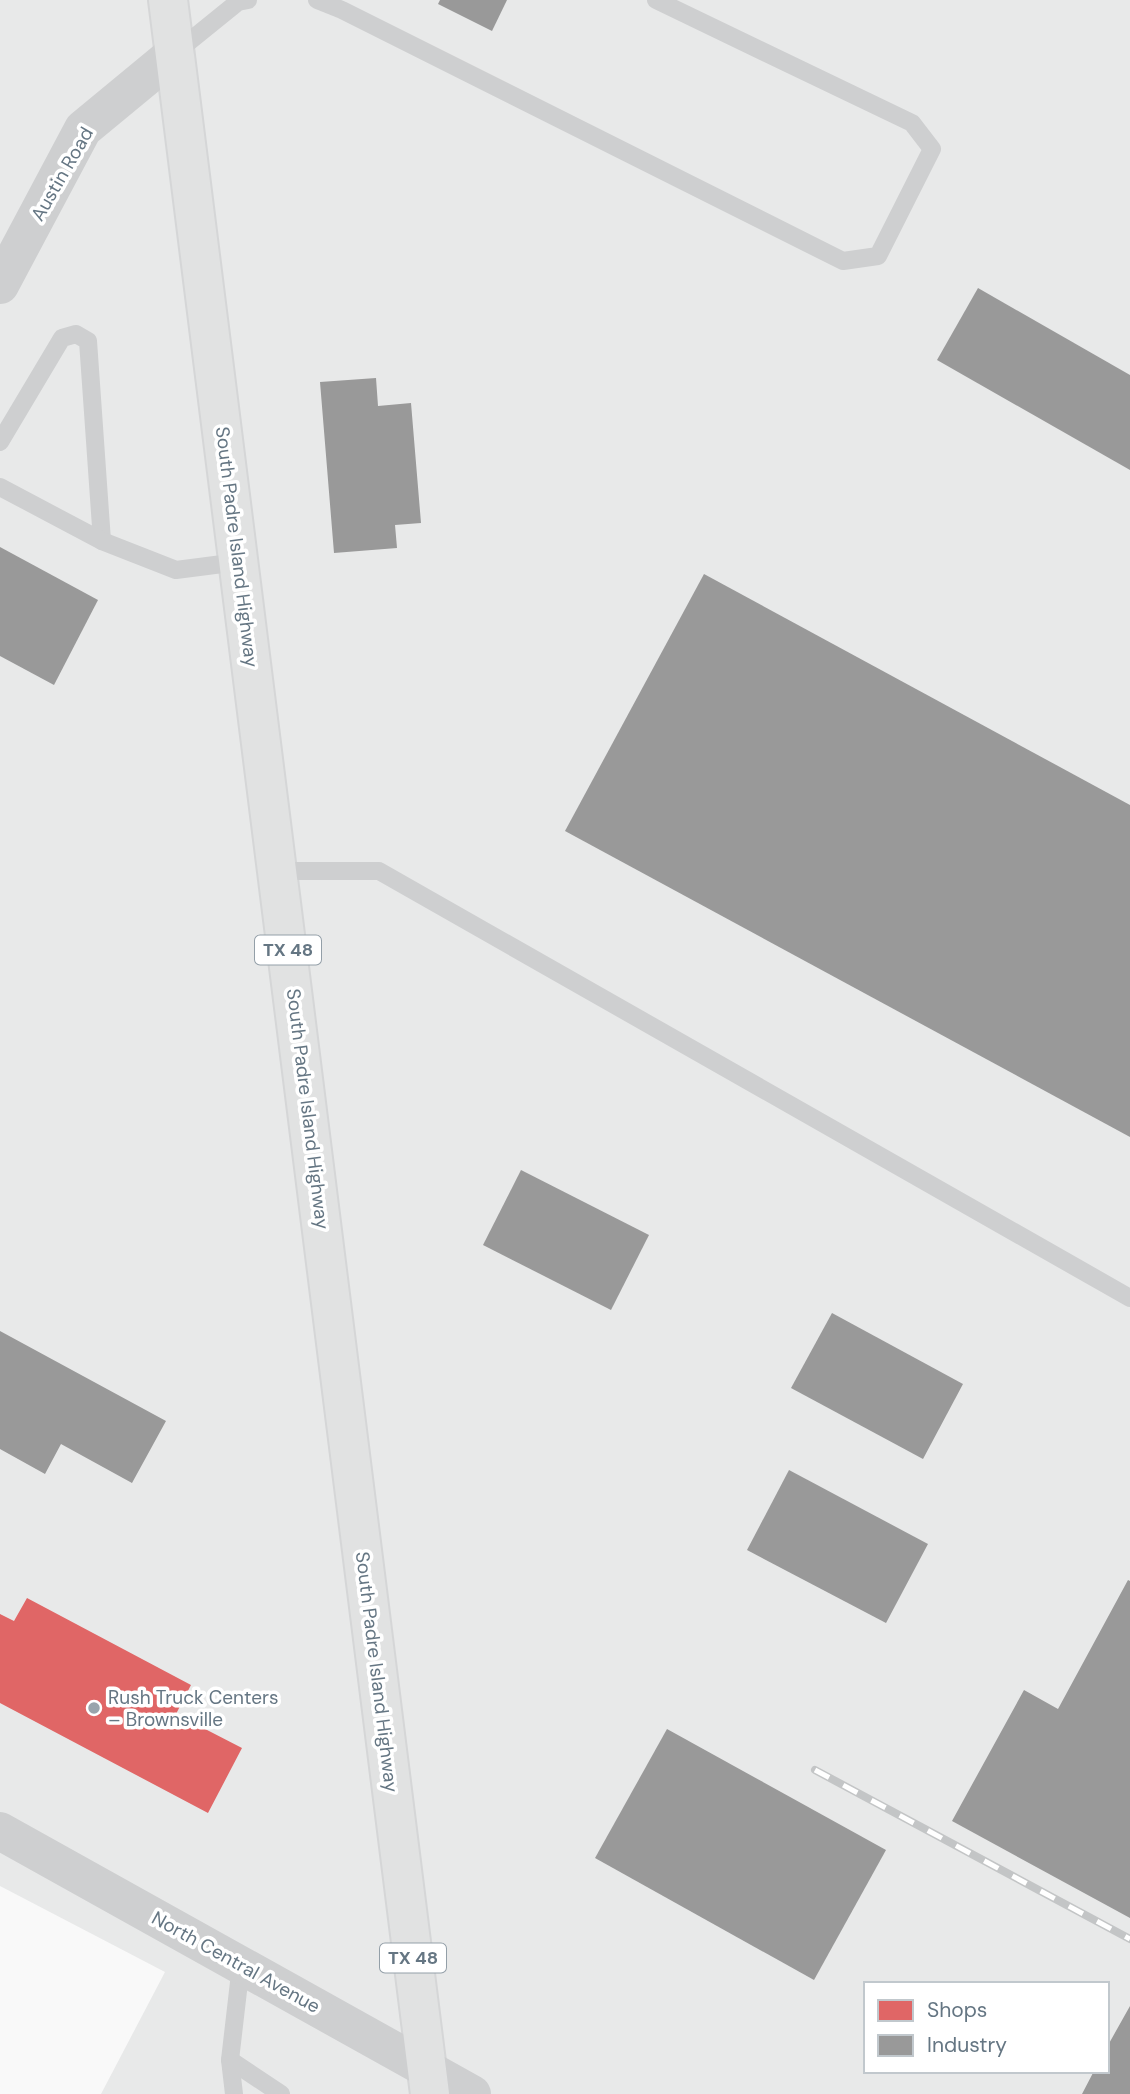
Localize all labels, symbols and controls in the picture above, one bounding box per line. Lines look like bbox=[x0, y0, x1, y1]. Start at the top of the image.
street label: Austin Road bbox=[25, 122, 99, 226]
street label: South Padre Island Highway bbox=[210, 425, 264, 669]
road number: TX 48 bbox=[255, 936, 321, 965]
street label: South Padre Island Highway bbox=[281, 987, 335, 1231]
street label: South Padre Island Highway bbox=[350, 1550, 404, 1794]
place label: Rush Truck Centers – Brownsville bbox=[108, 1685, 279, 1732]
marker: Rush Truck Centers – Brownsville bbox=[86, 1700, 102, 1716]
street label: North Central Avenue bbox=[147, 1905, 325, 2019]
road number: TX 48 bbox=[380, 1944, 446, 1972]
legend bbox=[864, 1982, 1109, 2073]
text: Shops bbox=[927, 1996, 987, 2024]
text: Industry bbox=[927, 2031, 1007, 2059]

